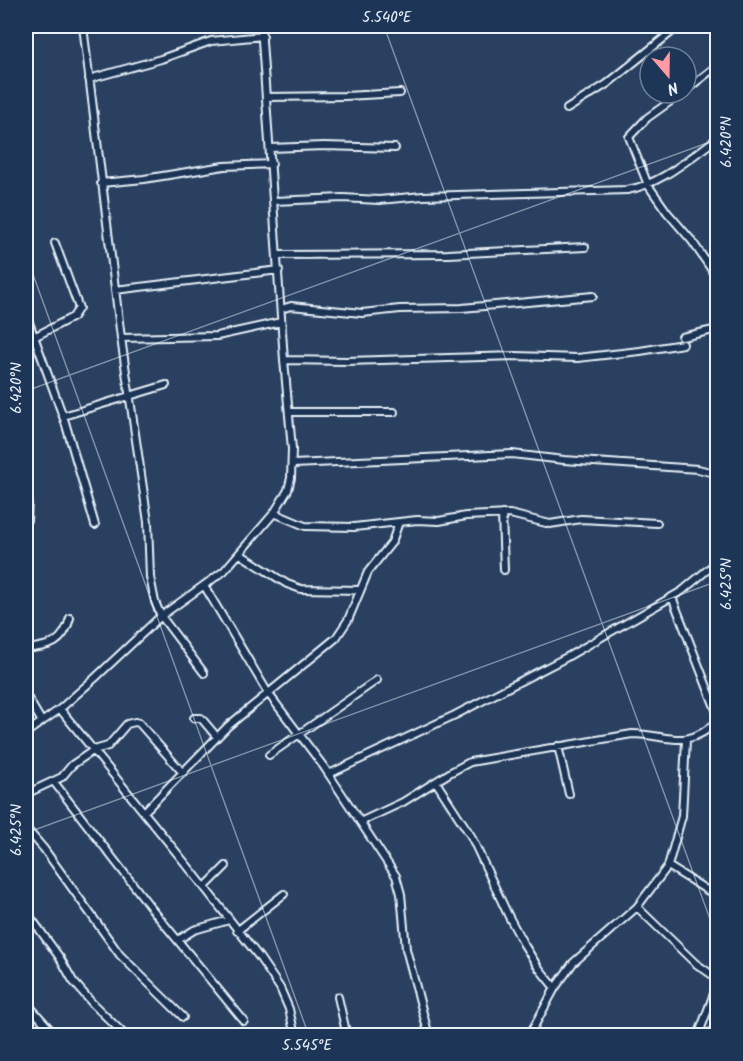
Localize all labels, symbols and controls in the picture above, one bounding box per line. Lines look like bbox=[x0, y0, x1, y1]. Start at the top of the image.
text: 5.540°E bbox=[362, 6, 413, 30]
north arrow bbox=[638, 45, 698, 105]
text: N bbox=[664, 74, 682, 101]
text: 6.420°N bbox=[715, 116, 739, 168]
text: 6.420°N bbox=[5, 362, 29, 414]
text: 6.425°N bbox=[715, 558, 739, 610]
text: 6.425°N bbox=[5, 804, 29, 856]
text: 5.545°E bbox=[282, 1034, 333, 1058]

